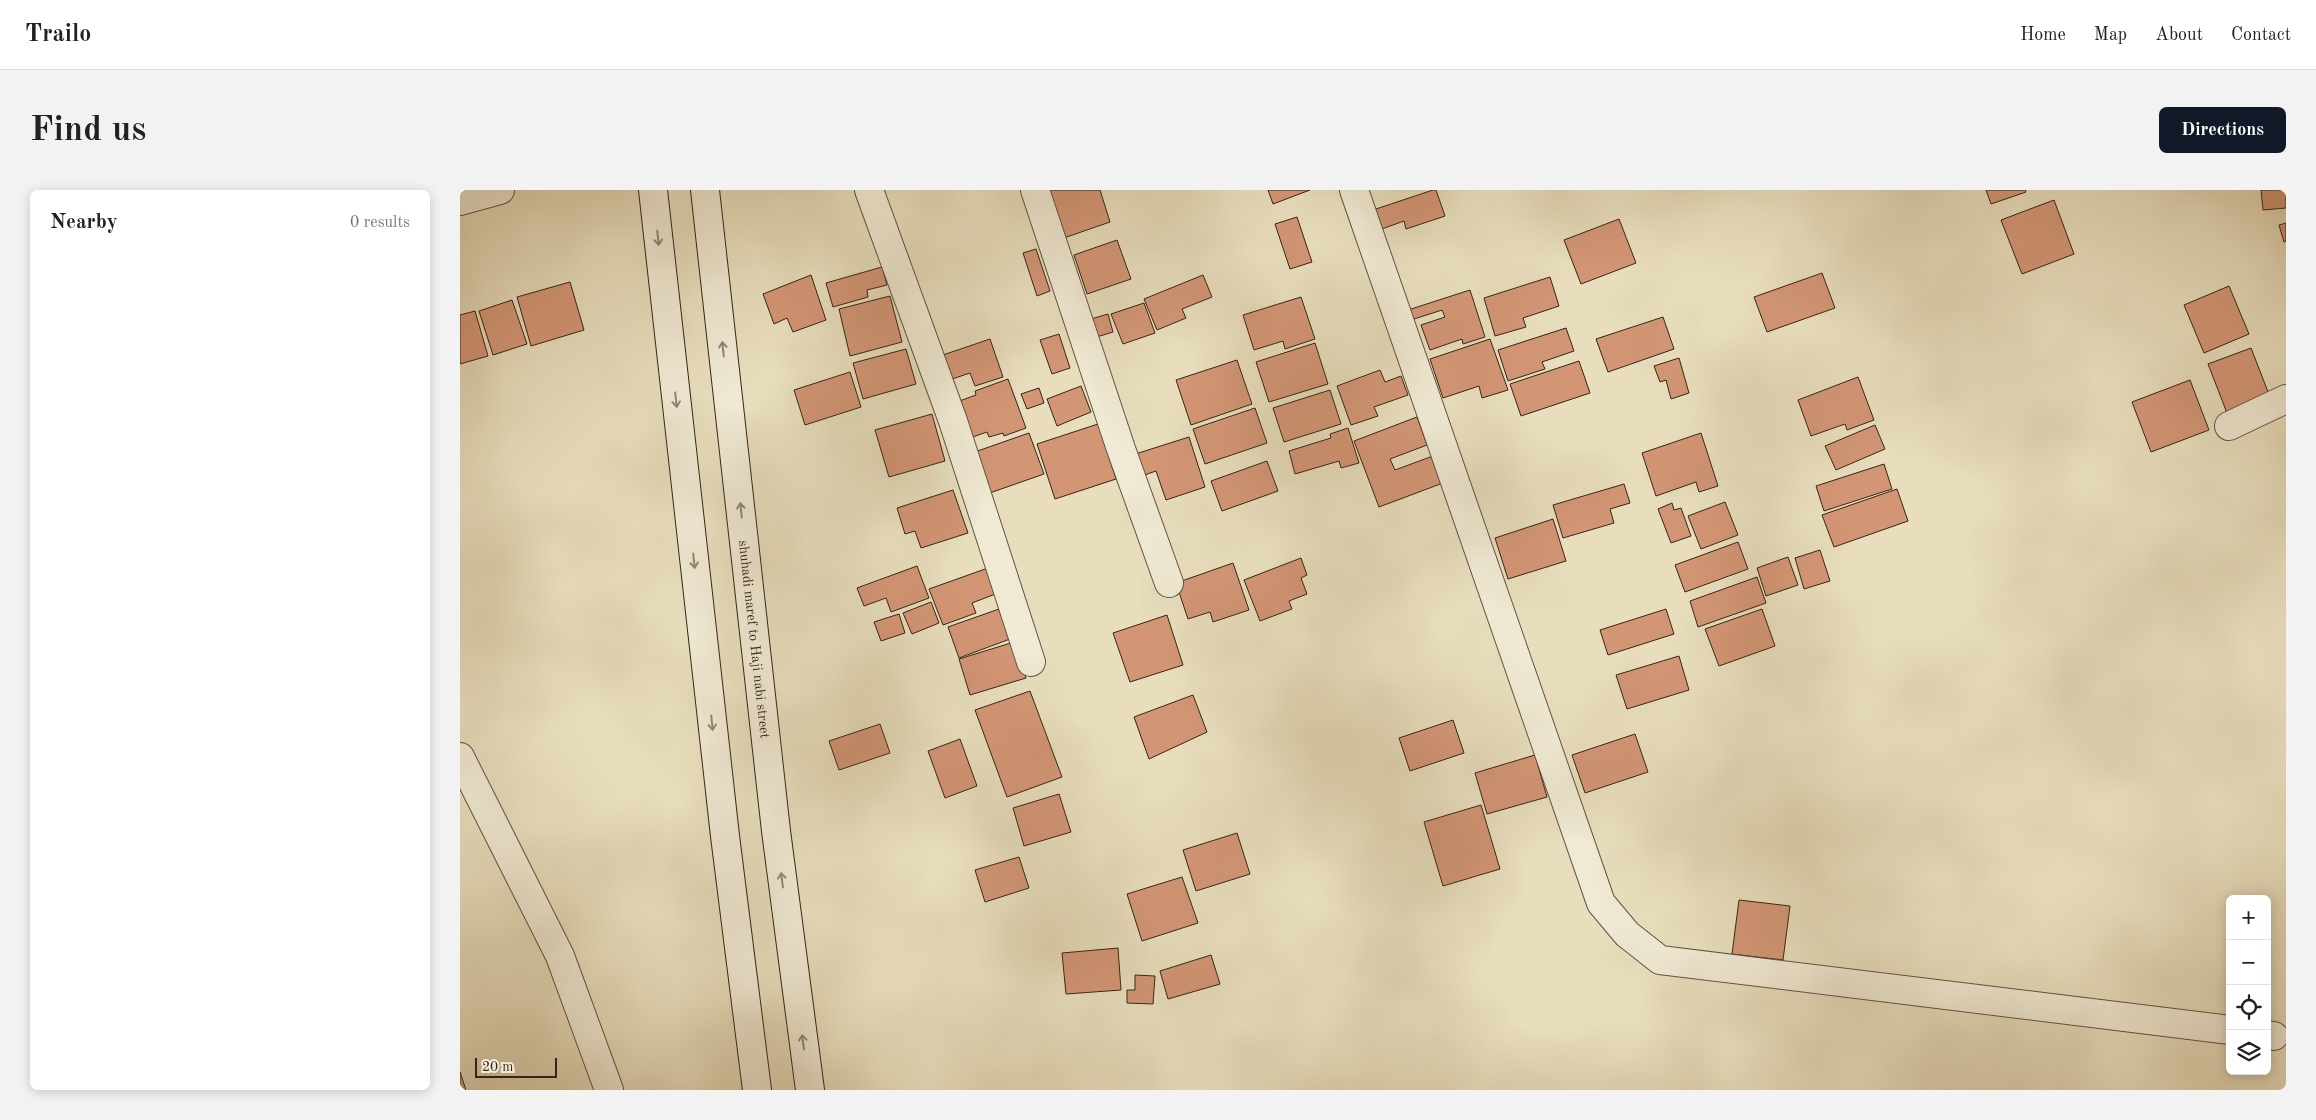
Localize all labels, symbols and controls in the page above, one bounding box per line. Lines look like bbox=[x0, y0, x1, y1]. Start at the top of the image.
text: Trailo bbox=[25, 23, 91, 47]
text: Home bbox=[2020, 26, 2066, 44]
text: Map bbox=[2094, 26, 2127, 44]
text: About bbox=[2155, 26, 2203, 44]
text: Contact bbox=[2231, 26, 2291, 44]
button: Directions bbox=[2159, 107, 2286, 153]
text: Find us bbox=[30, 113, 146, 148]
text: Nearby bbox=[50, 212, 118, 233]
text: 0 results bbox=[350, 215, 410, 231]
one-way arrow bbox=[653, 230, 663, 246]
one-way arrow bbox=[718, 341, 728, 357]
one-way arrow bbox=[671, 392, 681, 408]
one-way arrow bbox=[736, 503, 745, 519]
street label: shuhadi maref to Haji nabi street bbox=[736, 540, 772, 739]
one-way arrow bbox=[689, 553, 699, 569]
one-way arrow bbox=[707, 715, 717, 731]
one-way arrow bbox=[777, 873, 787, 889]
map controls bbox=[2226, 895, 2271, 1075]
button: + bbox=[2226, 895, 2271, 940]
button: − bbox=[2226, 940, 2271, 985]
button: locate bbox=[2226, 985, 2271, 1030]
button: layers bbox=[2226, 1030, 2271, 1075]
one-way arrow bbox=[798, 1034, 808, 1050]
scale bar bbox=[475, 1055, 558, 1078]
text: 20 m bbox=[482, 1060, 513, 1074]

